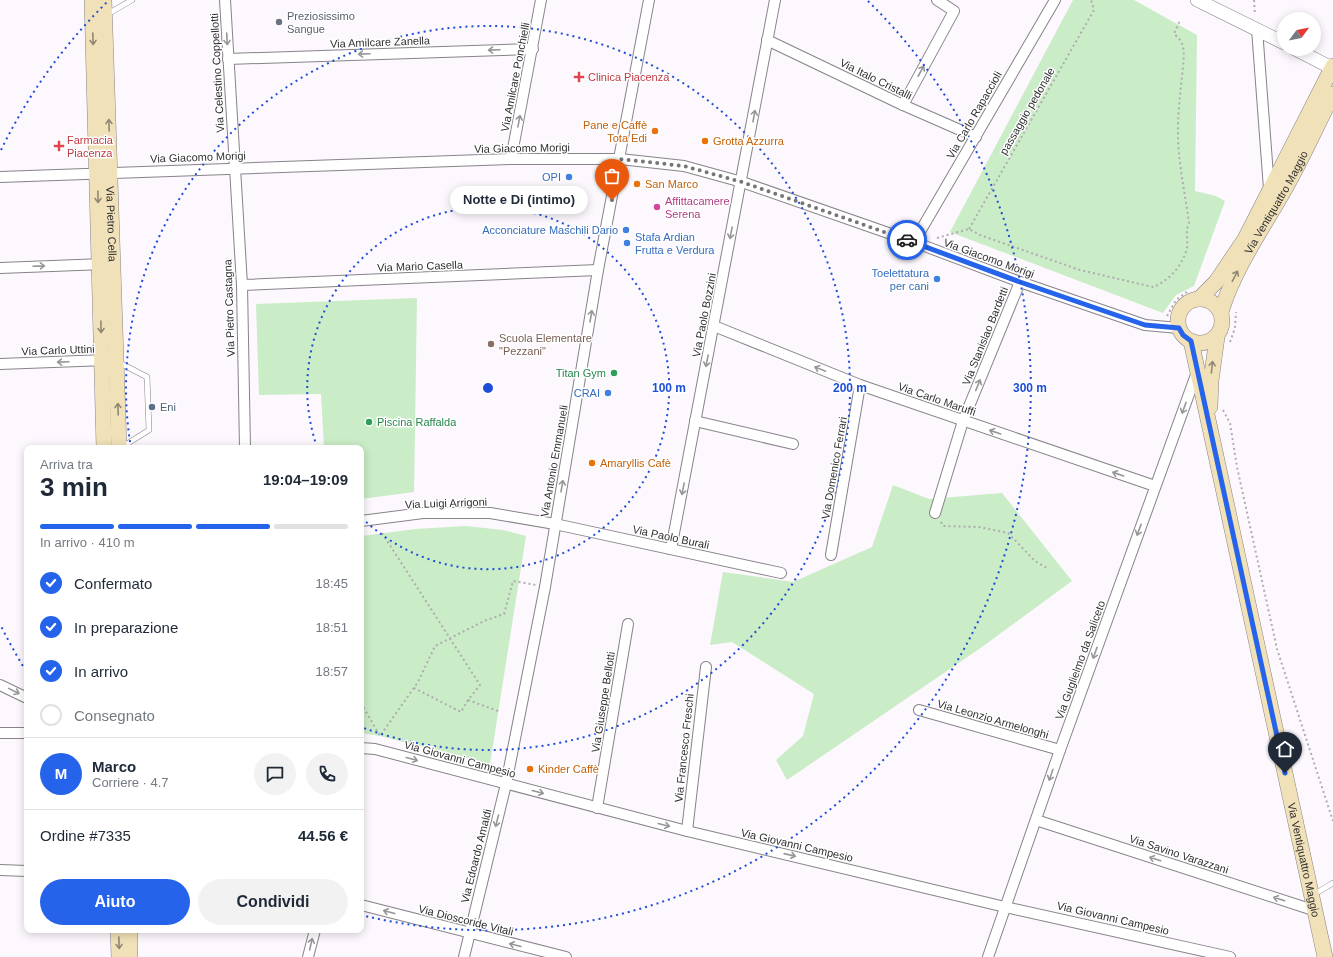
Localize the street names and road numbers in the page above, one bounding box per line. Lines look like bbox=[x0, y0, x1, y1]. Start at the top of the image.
street label: Via Celestino Coppellotti bbox=[208, 13, 226, 133]
street label: Via Amilcare Ponchielli bbox=[499, 21, 531, 133]
street label: Via Amilcare Zanella bbox=[330, 34, 431, 50]
street label: Via Italo Cristalli bbox=[838, 56, 914, 102]
street label: passaggio pedonale bbox=[997, 65, 1057, 157]
street label: Via Carlo Rapaccioli bbox=[944, 69, 1004, 161]
street label: Via Giacomo Morigi bbox=[474, 141, 570, 155]
street label: Via Giacomo Morigi bbox=[150, 149, 246, 165]
street label: Via Ventiquattro Maggio bbox=[1242, 149, 1310, 256]
street label: Via Pietro Cella bbox=[104, 186, 119, 263]
street label: Via Giacomo Morigi bbox=[942, 236, 1036, 280]
street label: Via Pietro Castagna bbox=[221, 258, 237, 357]
street label: Via Mario Casella bbox=[377, 258, 464, 273]
street label: Via Paolo Bozzini bbox=[690, 272, 718, 358]
street label: Via Stanislao Bardetti bbox=[960, 285, 1010, 387]
street label: Via Carlo Uttini bbox=[21, 343, 95, 357]
street label: Via Carlo Maruffi bbox=[897, 380, 977, 418]
street label: Via Antonio Emmanueli bbox=[538, 404, 570, 518]
street label: Via Domenico Ferrari bbox=[819, 416, 849, 520]
street label: Via Luigi Arrigoni bbox=[405, 496, 487, 510]
street label: Via Paolo Burali bbox=[632, 523, 710, 551]
street label: Via Guglielmo da Saliceto bbox=[1053, 599, 1107, 721]
street label: Via Giuseppe Bellotti bbox=[589, 651, 617, 753]
street label: Via Francesco Freschi bbox=[672, 693, 696, 803]
street label: Via Leonzio Armelonghi bbox=[936, 697, 1050, 741]
street label: Via Giovanni Campesio bbox=[403, 738, 517, 780]
street label: Via Ventiquattro Maggio bbox=[1286, 802, 1322, 918]
street label: Via Edoardo Amaldi bbox=[459, 808, 493, 904]
street label: Via Giovanni Campesio bbox=[740, 826, 854, 864]
street label: Via Savino Varazzani bbox=[1128, 832, 1230, 876]
street label: Via Giovanni Campesio bbox=[1056, 899, 1170, 937]
street label: Via Dioscoride Vitali bbox=[417, 902, 515, 938]

